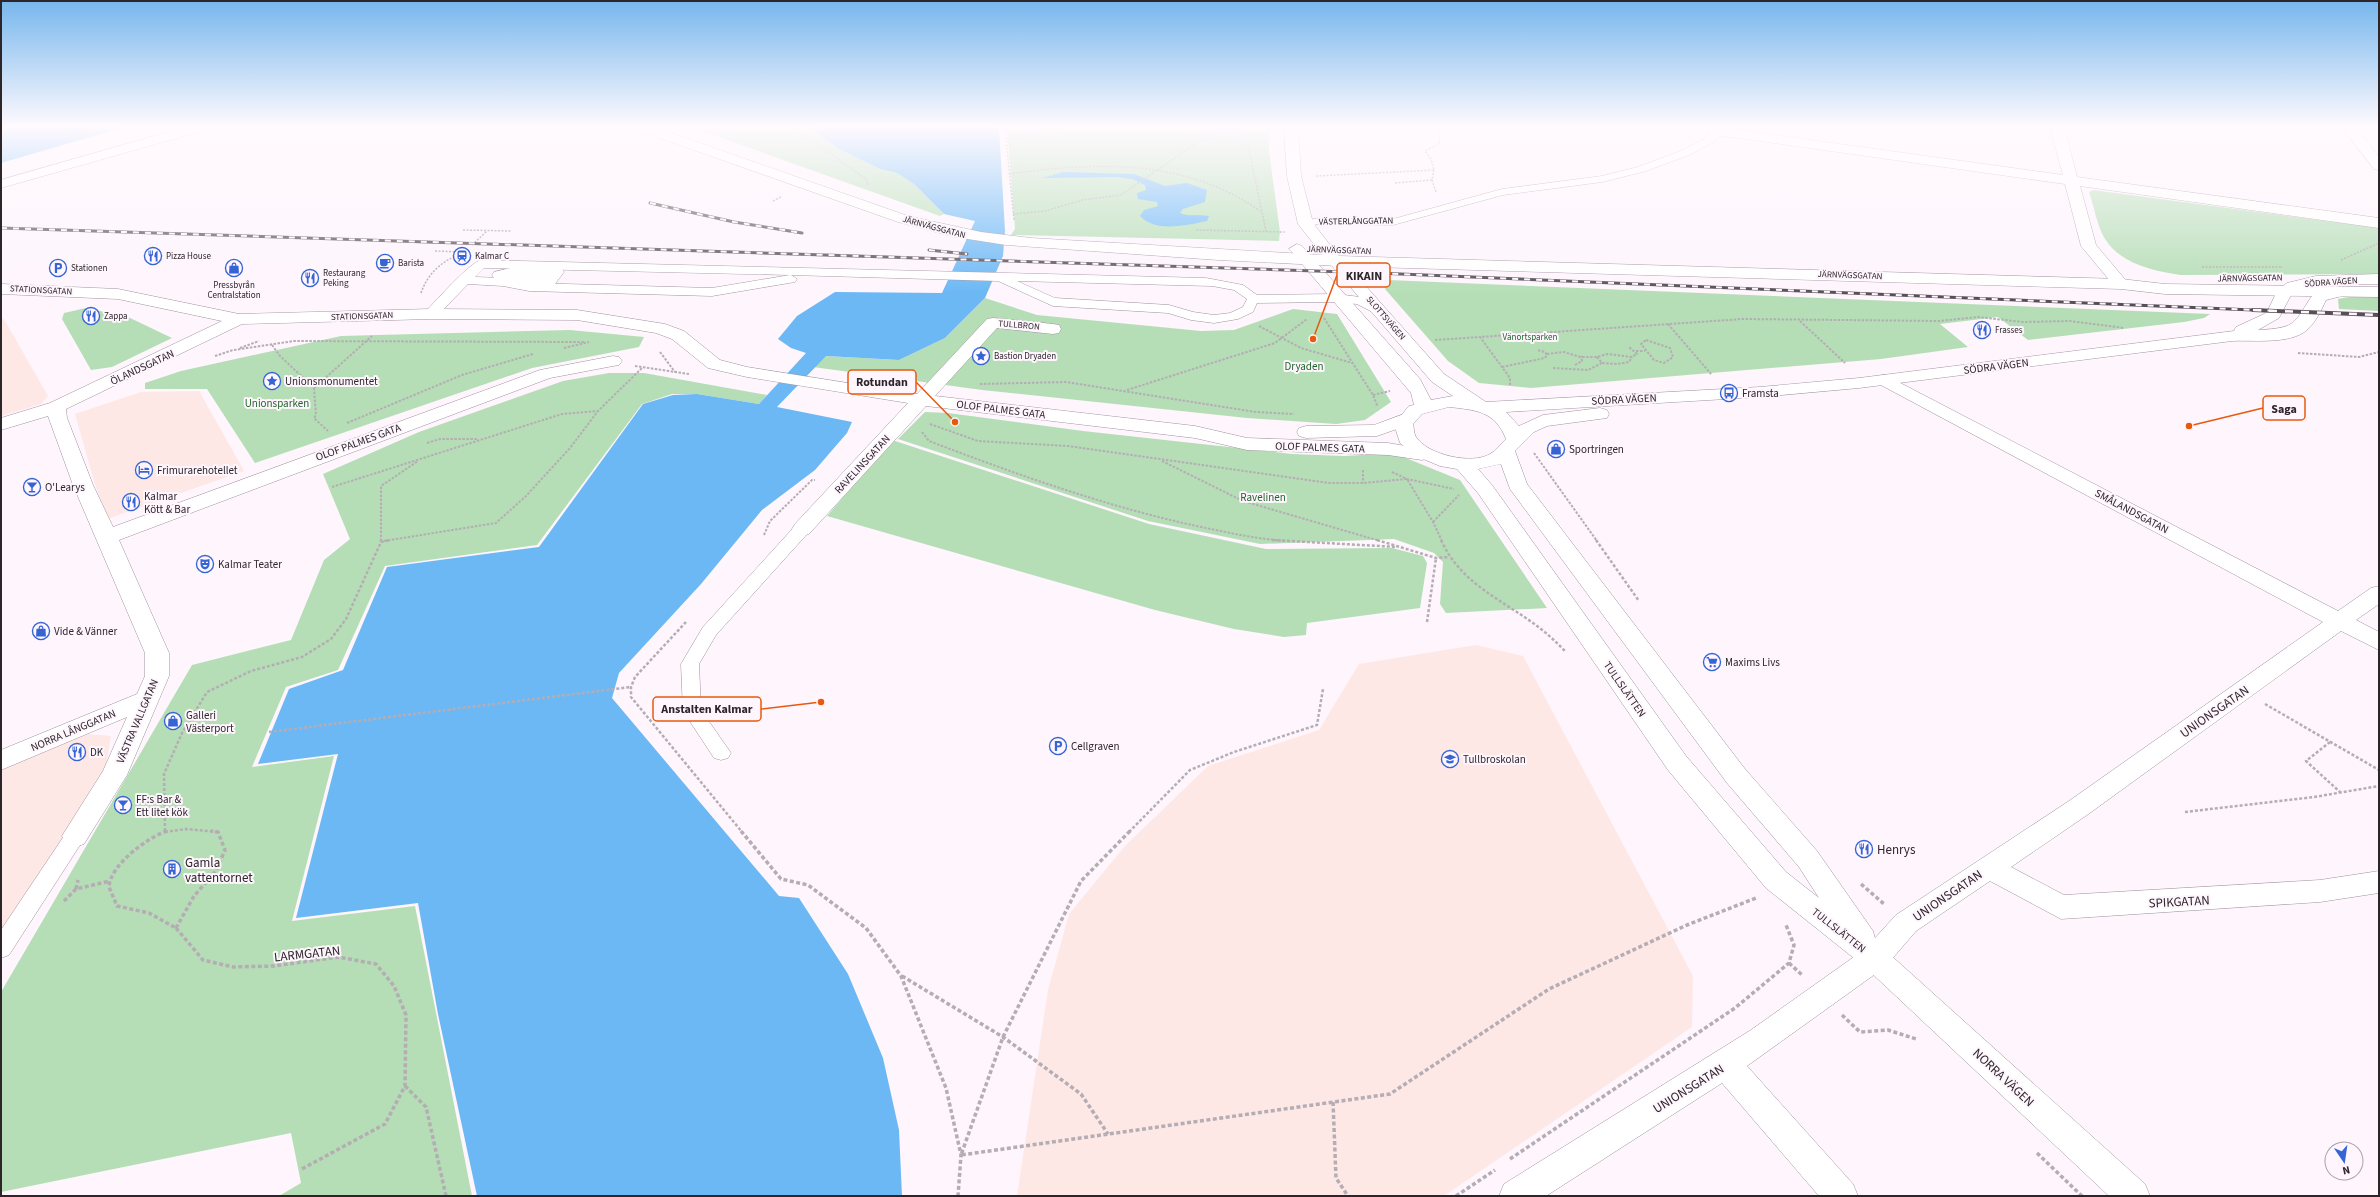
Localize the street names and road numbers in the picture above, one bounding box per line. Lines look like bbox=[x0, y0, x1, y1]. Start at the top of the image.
street label: JÄRNVÄGSGATAN bbox=[901, 213, 967, 242]
street label: VÄSTERLÅNGGATAN bbox=[1319, 214, 1394, 229]
street label: JÄRNVÄGSGATAN bbox=[1306, 243, 1372, 258]
street label: JÄRNVÄGSGATAN bbox=[1817, 268, 1883, 283]
street label: JÄRNVÄGSGATAN bbox=[2217, 271, 2283, 286]
street label: SÖDRA VÄGEN bbox=[2304, 274, 2358, 291]
street label: STATIONSGATAN bbox=[9, 282, 73, 299]
street label: SLOTTSVÄGEN bbox=[1363, 294, 1408, 343]
street label: STATIONSGATAN bbox=[331, 309, 394, 324]
street label: TULLBRON bbox=[998, 317, 1040, 334]
street label: ÖLANDSGATAN bbox=[108, 346, 177, 389]
street label: SÖDRA VÄGEN bbox=[1963, 355, 2029, 378]
street label: SÖDRA VÄGEN bbox=[1591, 390, 1657, 409]
street label: OLOF PALMES GATA bbox=[955, 397, 1046, 422]
street label: OLOF PALMES GATA bbox=[313, 420, 403, 465]
street label: RAVELINSGATAN bbox=[831, 432, 894, 497]
street label: OLOF PALMES GATA bbox=[1275, 438, 1365, 457]
street label: SMÅLANDSGATAN bbox=[2092, 486, 2171, 537]
street label: TULLSLÄTTEN bbox=[1600, 658, 1649, 720]
street label: VÄSTRA VALLGATAN bbox=[113, 677, 162, 766]
street label: UNIONSGATAN bbox=[2176, 681, 2253, 742]
street label: NORRA LÅNGGATAN bbox=[28, 706, 118, 755]
street label: UNIONSGATAN bbox=[1909, 866, 1986, 926]
street label: SPIKGATAN bbox=[2148, 891, 2210, 913]
street label: TULLSLÄTTEN bbox=[1809, 905, 1869, 956]
street label: LARMGATAN bbox=[273, 942, 341, 966]
street label: NORRA VÄGEN bbox=[1969, 1044, 2038, 1111]
street label: UNIONSGATAN bbox=[1650, 1060, 1727, 1118]

